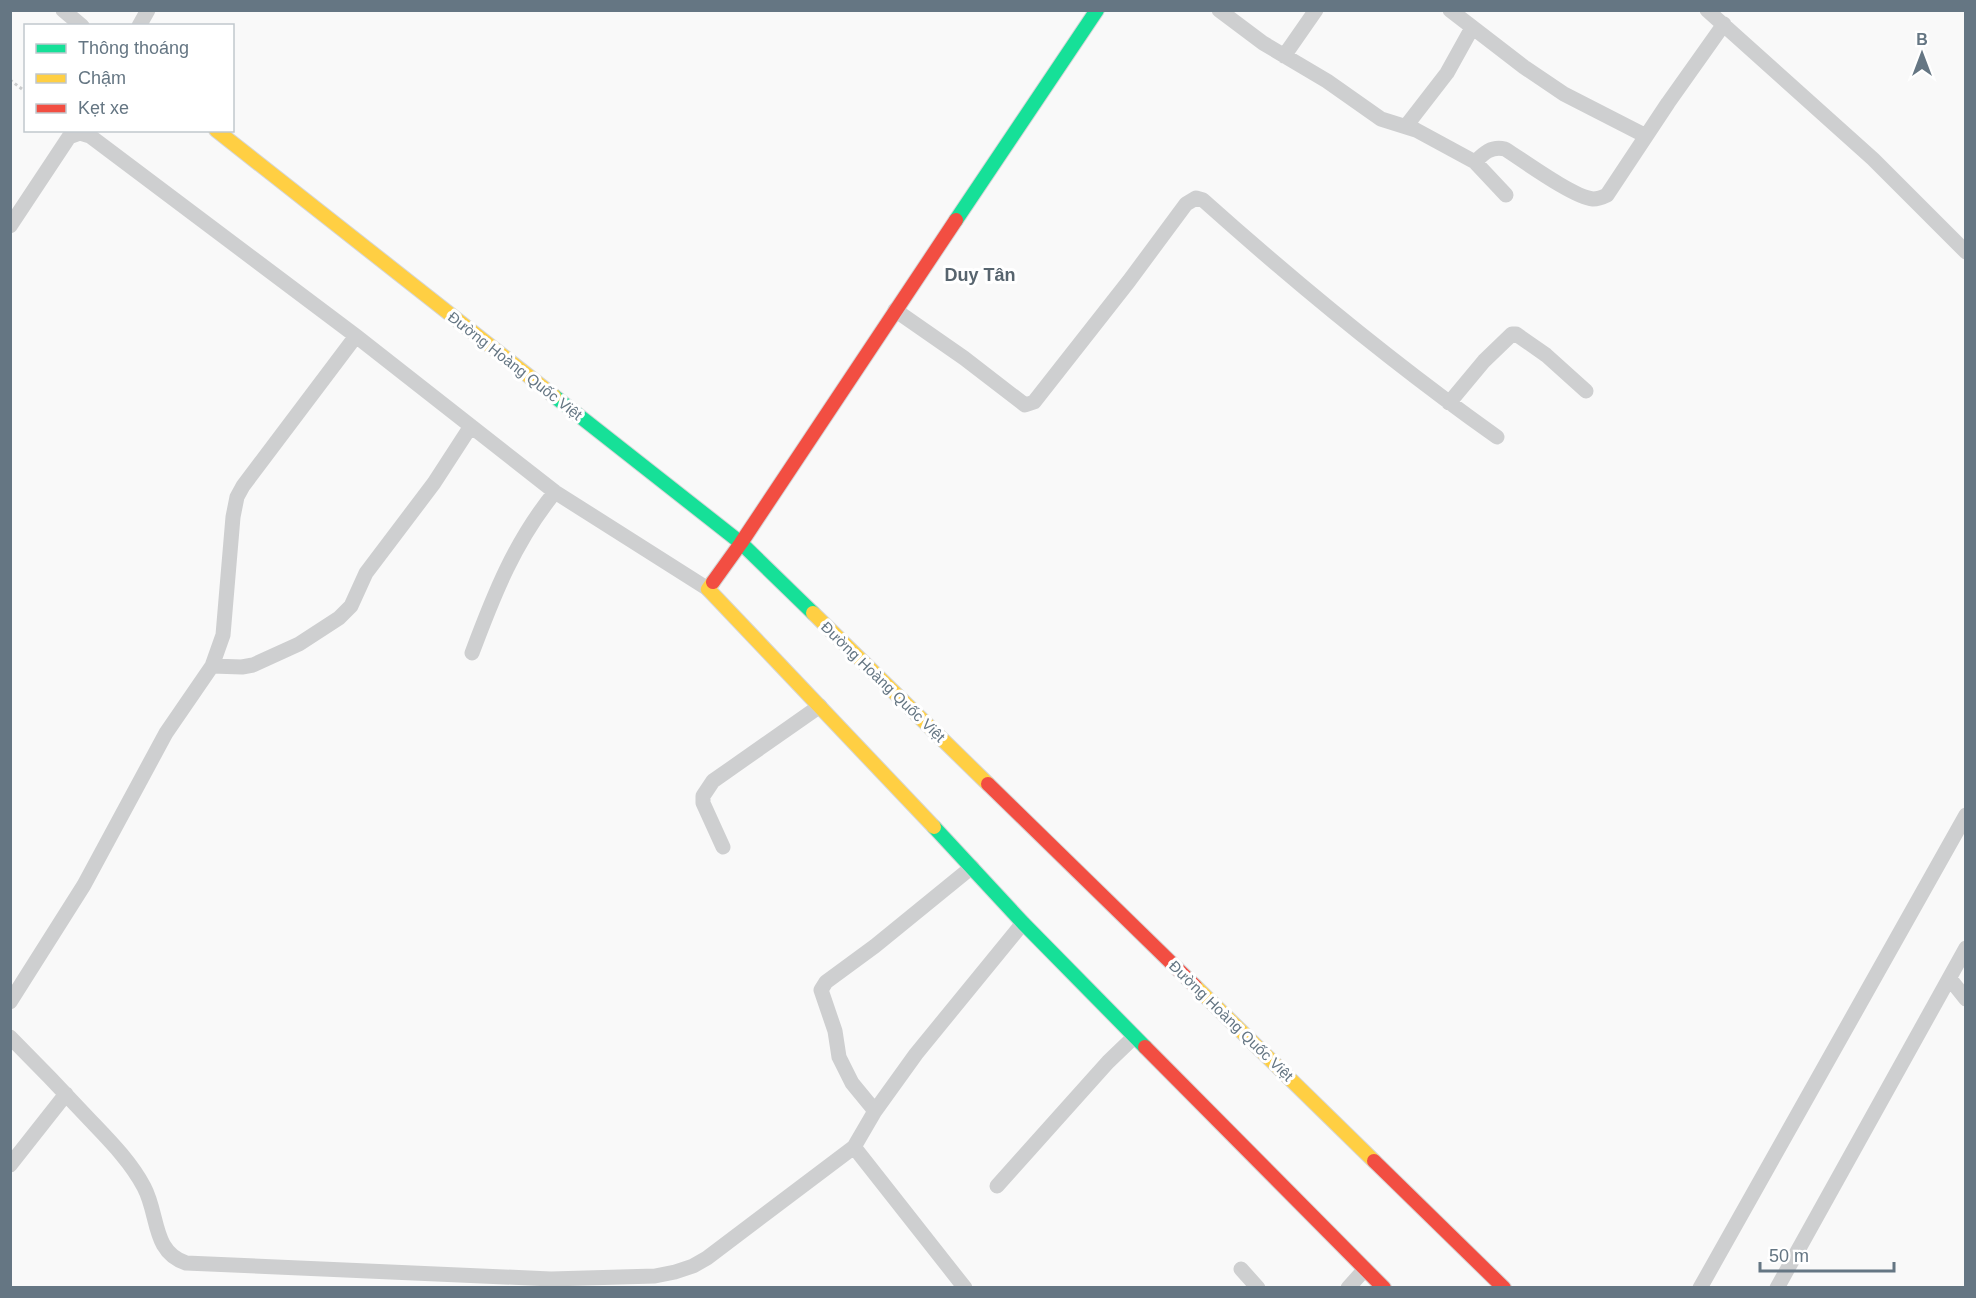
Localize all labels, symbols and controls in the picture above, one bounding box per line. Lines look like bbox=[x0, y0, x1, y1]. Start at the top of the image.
legend bbox=[24, 24, 234, 132]
north arrow bbox=[1892, 24, 1952, 84]
text: B bbox=[1916, 31, 1928, 48]
text: Thông thoáng bbox=[78, 38, 189, 58]
text: Chậm bbox=[78, 68, 126, 88]
text: Kẹt xe bbox=[78, 98, 129, 118]
district label: Duy Tân bbox=[944, 265, 1016, 285]
street label: Đường Hoàng Quốc Việt bbox=[445, 308, 586, 424]
street label: Đường Hoàng Quốc Việt bbox=[818, 618, 949, 746]
street label: Đường Hoàng Quốc Việt bbox=[1166, 957, 1297, 1085]
scale bar bbox=[1760, 1235, 1894, 1273]
text: 50 m bbox=[1769, 1246, 1809, 1266]

